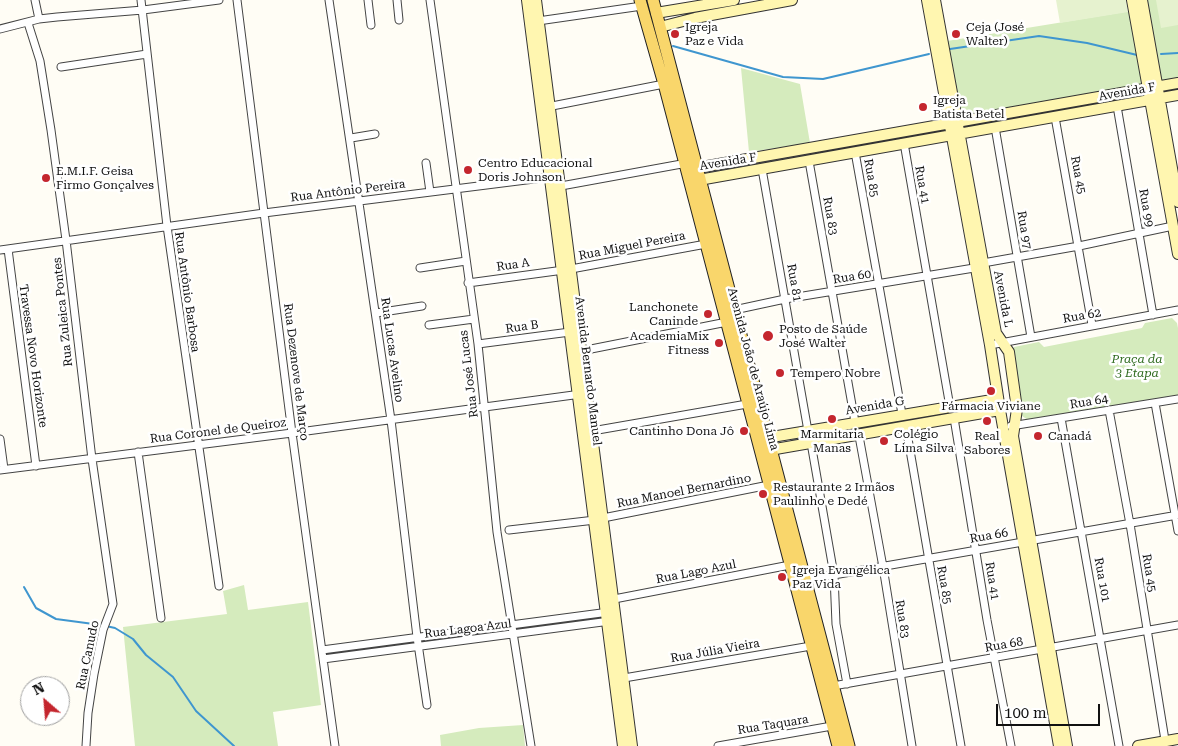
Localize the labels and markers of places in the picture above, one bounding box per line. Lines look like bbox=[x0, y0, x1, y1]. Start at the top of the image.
place label: Igreja Paz e Vida bbox=[685, 20, 744, 48]
place label: Ceja (José Walter) bbox=[966, 20, 1024, 48]
marker: Igreja Paz e Vida bbox=[669, 28, 681, 40]
marker: Ceja (José Walter) bbox=[950, 28, 962, 40]
place label: Igreja Batista Betel bbox=[933, 93, 1005, 121]
marker: Igreja Batista Betel bbox=[917, 101, 929, 113]
place label: Centro Educacional Doris Johnson bbox=[478, 156, 593, 184]
place label: E.M.I.F. Geisa Firmo Gonçalves bbox=[56, 164, 154, 192]
marker: Centro Educacional Doris Johnson bbox=[462, 164, 474, 176]
marker: E.M.I.F. Geisa Firmo Gonçalves bbox=[40, 172, 52, 184]
place label: Lanchonete Caninde bbox=[629, 300, 698, 328]
marker: Lanchonete Caninde bbox=[702, 308, 714, 320]
place label: Posto de Saúde José Walter bbox=[779, 322, 867, 350]
place label: AcademiaMix Fitness bbox=[630, 329, 709, 357]
marker: Posto de Saúde José Walter bbox=[761, 329, 775, 343]
marker: AcademiaMix Fitness bbox=[713, 337, 725, 349]
place label: Tempero Nobre bbox=[790, 366, 880, 380]
marker: Tempero Nobre bbox=[774, 367, 786, 379]
marker: Fármacia Viviane bbox=[985, 385, 997, 397]
place label: Fármacia Viviane bbox=[941, 399, 1041, 413]
marker: Marmitaria Manas bbox=[826, 413, 838, 425]
marker: Real Sabores bbox=[981, 415, 993, 427]
place label: Cantinho Dona Jô bbox=[629, 424, 734, 438]
marker: Cantinho Dona Jô bbox=[738, 425, 750, 437]
place label: Marmitaria Manas bbox=[800, 427, 864, 455]
place label: Colégio Lima Silva bbox=[894, 427, 954, 455]
place label: Real Sabores bbox=[964, 429, 1010, 457]
place label: Canadá bbox=[1048, 429, 1091, 443]
marker: Canadá bbox=[1032, 430, 1044, 442]
marker: Colégio Lima Silva bbox=[878, 435, 890, 447]
place label: Restaurante 2 Irmãos Paulinho e Dedé bbox=[773, 480, 894, 508]
marker: Restaurante 2 Irmãos Paulinho e Dedé bbox=[757, 488, 769, 500]
place label: Igreja Evangélica Paz Vida bbox=[792, 563, 890, 591]
marker: Igreja Evangélica Paz Vida bbox=[776, 571, 788, 583]

